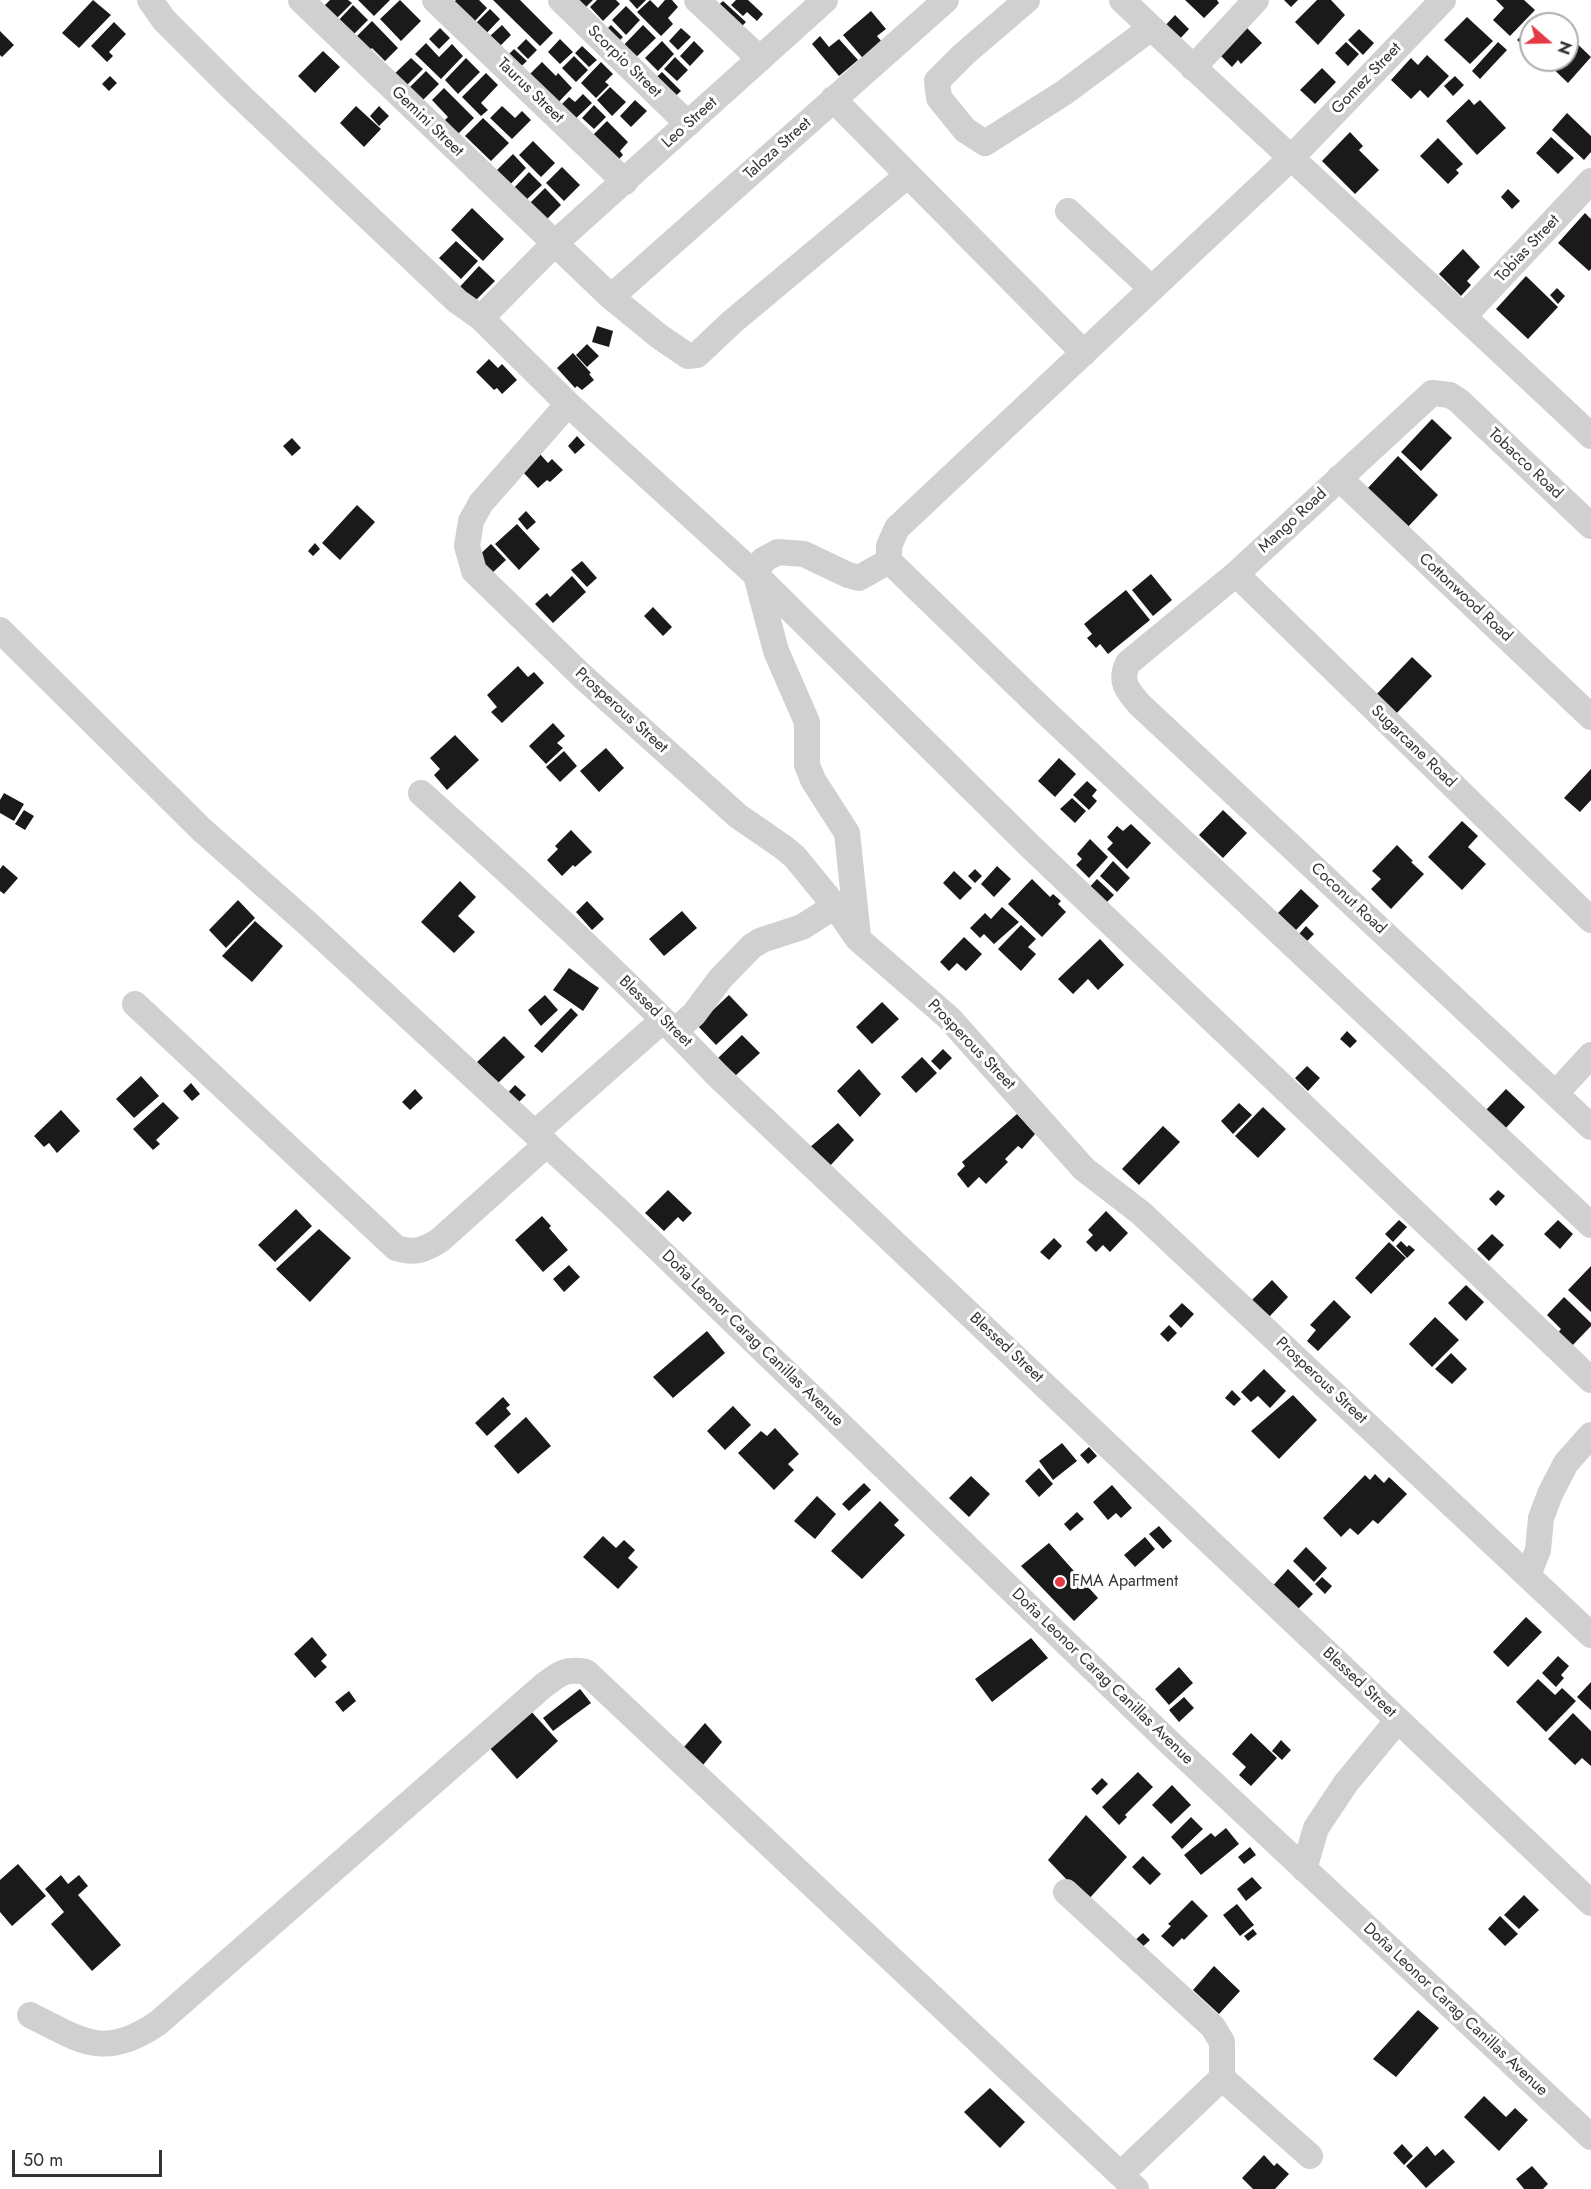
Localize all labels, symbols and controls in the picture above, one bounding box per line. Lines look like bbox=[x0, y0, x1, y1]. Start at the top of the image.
north arrow bbox=[1519, 12, 1579, 72]
street label: Scorpio Street bbox=[583, 22, 665, 102]
text: N bbox=[1552, 38, 1577, 58]
street label: Gomez Street bbox=[1328, 39, 1406, 119]
street label: Taurus Street bbox=[493, 54, 567, 128]
street label: Gemini Street bbox=[387, 83, 467, 161]
street label: Leo Street bbox=[659, 93, 721, 153]
street label: Taloza Street bbox=[740, 114, 816, 184]
street label: Tobias Street bbox=[1492, 211, 1564, 287]
street label: Tobacco Road bbox=[1484, 425, 1566, 503]
street label: Mango Road bbox=[1255, 485, 1331, 557]
street label: Cottonwood Road bbox=[1414, 550, 1516, 646]
street label: Prosperous Street bbox=[571, 664, 671, 758]
street label: Sugarcane Road bbox=[1367, 702, 1459, 792]
street label: Coconut Road bbox=[1306, 859, 1390, 939]
street label: Blessed Street bbox=[614, 972, 696, 1052]
street label: Prosperous Street bbox=[923, 996, 1019, 1094]
street label: Doña Leonor Carag Canillas Avenue bbox=[657, 1247, 847, 1431]
street label: Blessed Street bbox=[965, 1309, 1047, 1387]
street label: Prosperous Street bbox=[1271, 1334, 1371, 1428]
place label: FMA Apartment bbox=[1072, 1572, 1178, 1592]
marker: FMA Apartment bbox=[1053, 1575, 1067, 1589]
street label: Doña Leonor Carag Canillas Avenue bbox=[1007, 1585, 1197, 1769]
street label: Blessed Street bbox=[1318, 1644, 1400, 1722]
street label: Doña Leonor Carag Canillas Avenue bbox=[1359, 1919, 1551, 2101]
scale bar bbox=[15, 2138, 165, 2176]
text: 50 m bbox=[23, 2147, 63, 2173]

